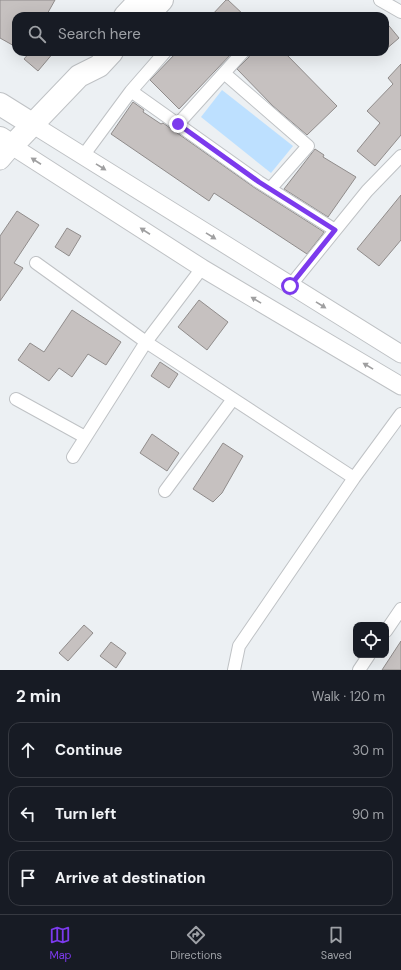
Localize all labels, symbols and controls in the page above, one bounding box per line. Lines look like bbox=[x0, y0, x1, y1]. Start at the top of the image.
search box bbox=[12, 12, 389, 56]
icon: search bbox=[26, 23, 48, 45]
text: Search here bbox=[58, 24, 141, 44]
route end bbox=[169, 115, 187, 133]
one-way arrow bbox=[31, 157, 41, 165]
one-way arrow bbox=[96, 163, 106, 171]
one-way arrow bbox=[140, 227, 151, 235]
one-way arrow bbox=[206, 232, 216, 240]
route start bbox=[281, 277, 299, 295]
one-way arrow bbox=[250, 296, 262, 303]
one-way arrow bbox=[316, 301, 326, 309]
one-way arrow bbox=[362, 363, 374, 370]
map controls bbox=[353, 622, 389, 658]
button: locate bbox=[353, 622, 389, 658]
text: 2 min bbox=[16, 685, 61, 707]
text: Walk · 120 m bbox=[312, 688, 385, 705]
icon: ahead bbox=[17, 739, 39, 761]
text: Continue bbox=[55, 740, 123, 760]
text: 30 m bbox=[352, 742, 384, 759]
icon: left bbox=[17, 803, 39, 825]
text: Turn left bbox=[55, 804, 116, 824]
text: 90 m bbox=[352, 806, 384, 823]
icon: arrive bbox=[17, 867, 39, 889]
text: Arrive at destination bbox=[55, 868, 206, 888]
tab: Map bbox=[49, 924, 72, 962]
tab: Directions bbox=[170, 924, 222, 962]
tab: Saved bbox=[321, 924, 352, 962]

